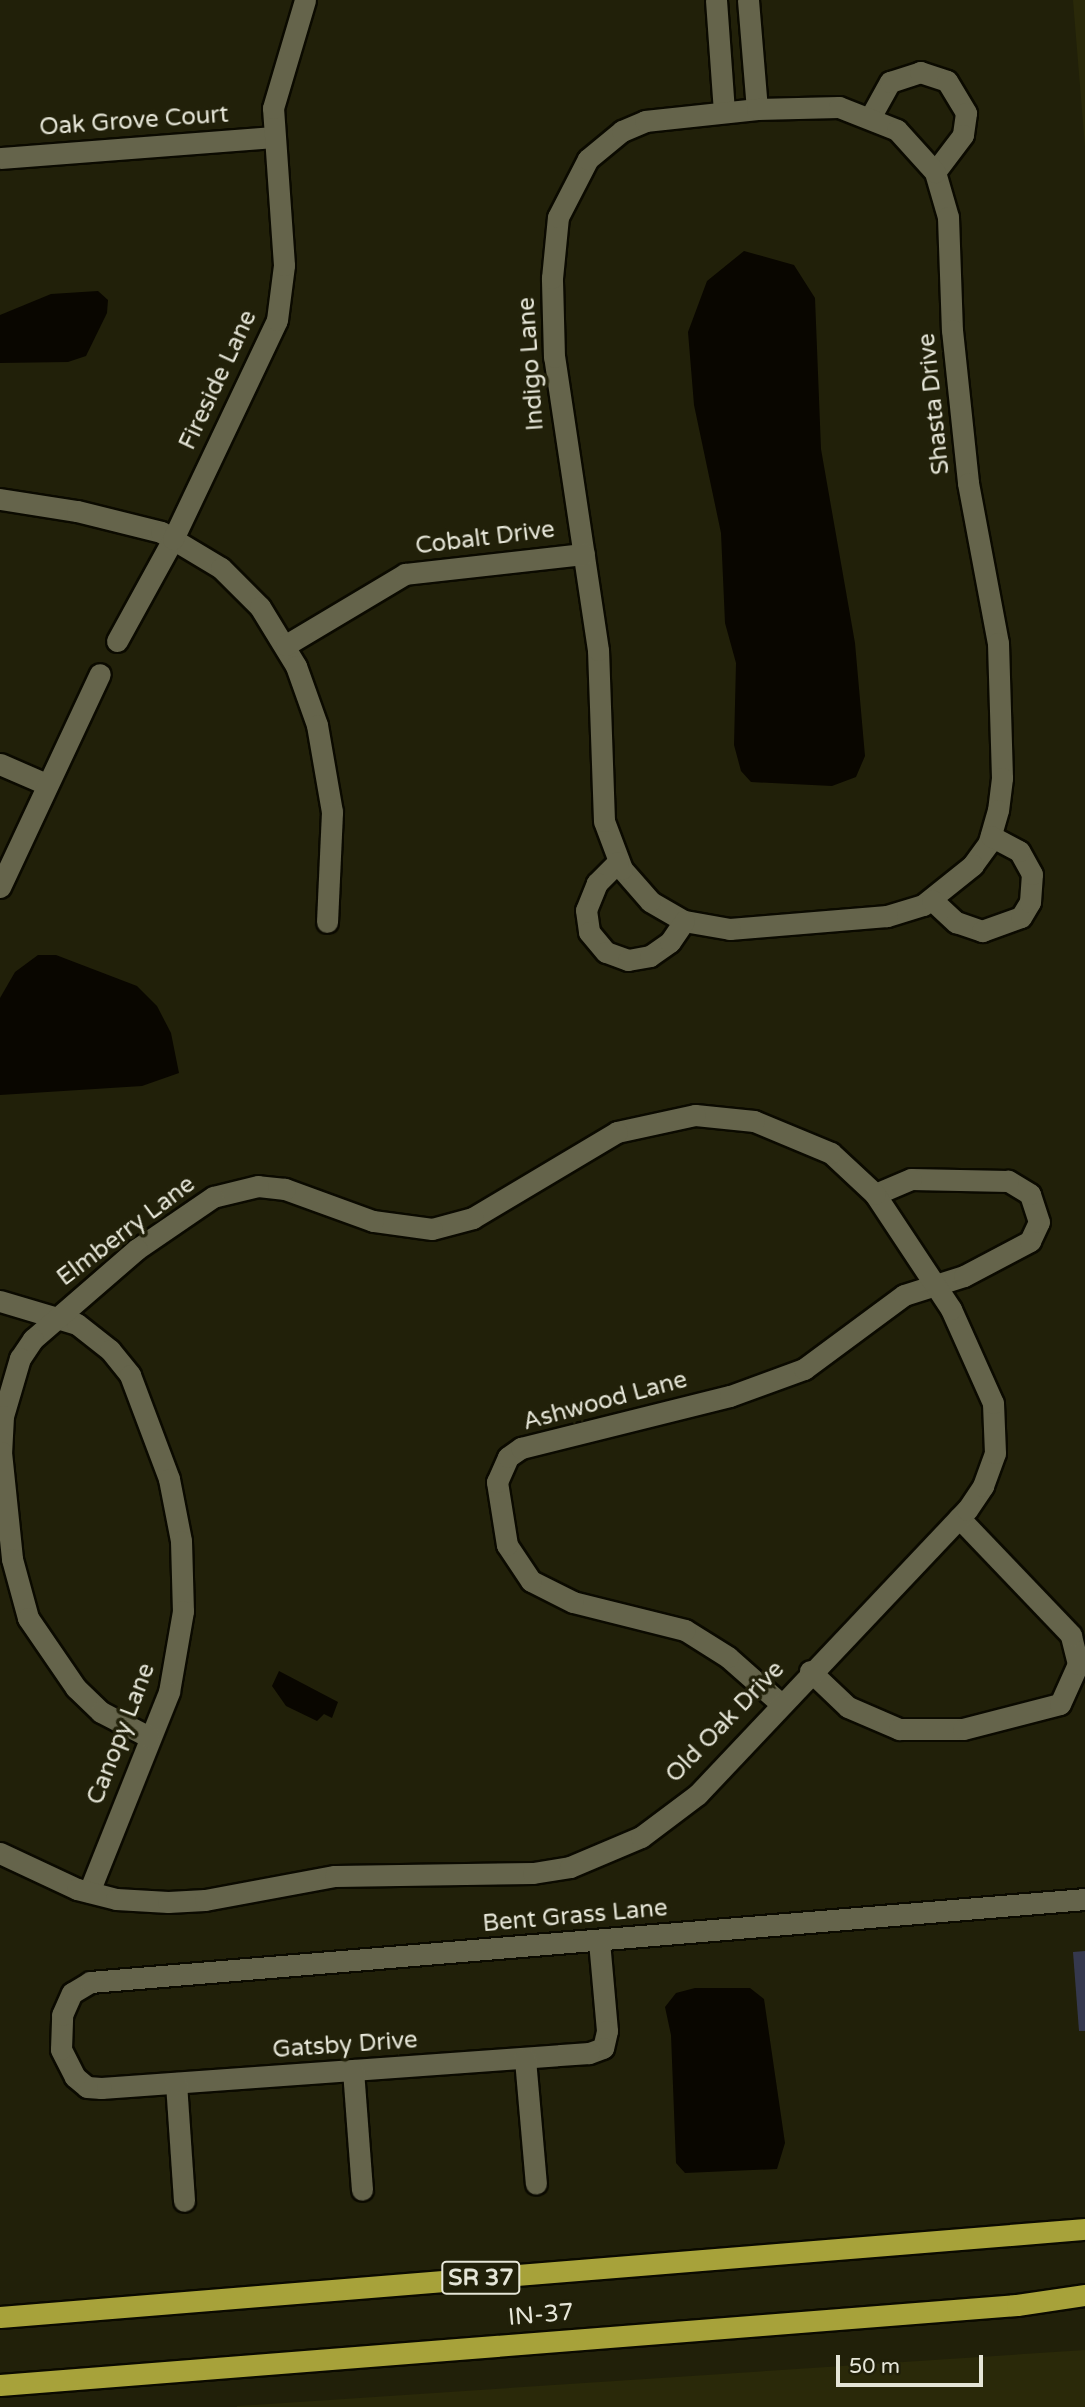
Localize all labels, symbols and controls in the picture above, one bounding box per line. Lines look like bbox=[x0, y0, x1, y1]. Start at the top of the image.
street label: Oak Grove Court bbox=[38, 100, 230, 142]
street label: Indigo Lane bbox=[512, 296, 550, 432]
street label: Fireside Lane bbox=[173, 306, 263, 454]
street label: Shasta Drive bbox=[912, 332, 956, 476]
street label: Cobalt Drive bbox=[414, 515, 556, 561]
street label: Elmberry Lane bbox=[51, 1170, 201, 1292]
street label: Ashwood Lane bbox=[520, 1365, 690, 1437]
street label: Old Oak Drive bbox=[660, 1655, 790, 1789]
street label: Canopy Lane bbox=[81, 1659, 161, 1809]
street label: Bent Grass Lane bbox=[481, 1894, 669, 1938]
street label: Gatsby Drive bbox=[272, 2026, 418, 2064]
road number: SR 37 bbox=[441, 2258, 521, 2298]
street label: IN-37 bbox=[507, 2298, 575, 2332]
scale bar bbox=[840, 2340, 987, 2384]
text: 50 m bbox=[849, 2354, 900, 2379]

